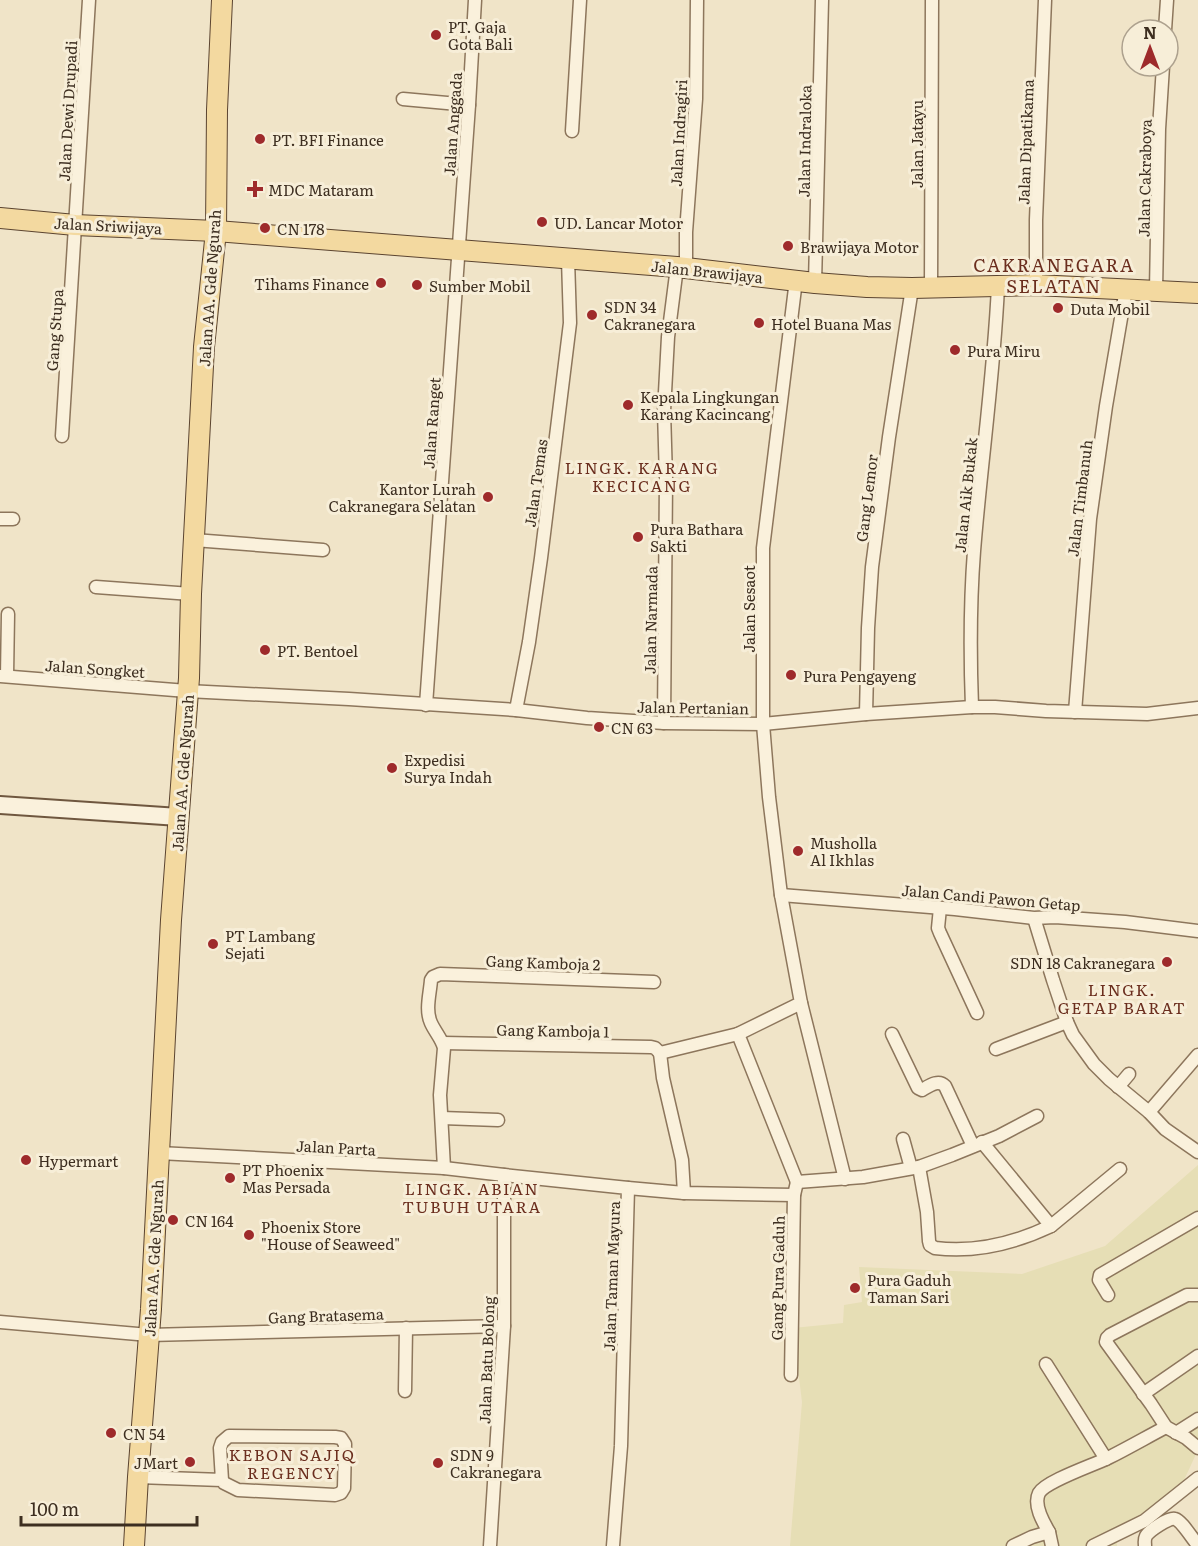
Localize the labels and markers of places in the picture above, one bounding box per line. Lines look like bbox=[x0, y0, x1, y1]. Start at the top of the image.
place label: PT. Gaja Gota Bali bbox=[448, 15, 513, 55]
marker: PT. Gaja Gota Bali bbox=[429, 28, 443, 42]
place label: PT. BFI Finance bbox=[272, 128, 384, 151]
marker: PT. BFI Finance bbox=[253, 132, 267, 146]
place label: MDC Mataram bbox=[268, 178, 374, 201]
marker: MDC Mataram bbox=[246, 180, 264, 198]
place label: UD. Lancar Motor bbox=[554, 211, 683, 234]
marker: UD. Lancar Motor bbox=[535, 215, 549, 229]
place label: CN 178 bbox=[277, 217, 325, 240]
marker: CN 178 bbox=[258, 221, 272, 235]
place label: Brawijaya Motor bbox=[800, 235, 919, 258]
marker: Brawijaya Motor bbox=[781, 239, 795, 253]
place label: Tihams Finance bbox=[254, 272, 369, 295]
place label: Sumber Mobil bbox=[429, 274, 530, 297]
marker: Tihams Finance bbox=[374, 276, 388, 290]
marker: Sumber Mobil bbox=[410, 278, 424, 292]
place label: SDN 34 Cakranegara bbox=[604, 295, 696, 335]
place label: Duta Mobil bbox=[1070, 297, 1150, 320]
marker: Duta Mobil bbox=[1051, 301, 1065, 315]
marker: SDN 34 Cakranegara bbox=[585, 308, 599, 322]
place label: Hotel Buana Mas bbox=[771, 312, 892, 335]
marker: Hotel Buana Mas bbox=[752, 316, 766, 330]
place label: Pura Miru bbox=[967, 339, 1041, 362]
marker: Pura Miru bbox=[948, 343, 962, 357]
place label: Kepala Lingkungan Karang Kacincang bbox=[640, 385, 779, 425]
marker: Kepala Lingkungan Karang Kacincang bbox=[621, 398, 635, 412]
place label: Kantor Lurah Cakranegara Selatan bbox=[329, 477, 476, 517]
marker: Kantor Lurah Cakranegara Selatan bbox=[481, 490, 495, 504]
place label: Pura Bathara Sakti bbox=[650, 517, 744, 557]
marker: Pura Bathara Sakti bbox=[631, 530, 645, 544]
place label: PT. Bentoel bbox=[277, 639, 358, 662]
marker: PT. Bentoel bbox=[258, 643, 272, 657]
place label: Pura Pengayeng bbox=[803, 664, 917, 687]
marker: Pura Pengayeng bbox=[784, 668, 798, 682]
place label: CN 63 bbox=[611, 716, 653, 739]
marker: CN 63 bbox=[592, 720, 606, 734]
place label: Expedisi Surya Indah bbox=[404, 748, 492, 788]
marker: Expedisi Surya Indah bbox=[385, 761, 399, 775]
place label: Musholla Al Ikhlas bbox=[810, 831, 878, 871]
marker: Musholla Al Ikhlas bbox=[791, 844, 805, 858]
place label: PT Lambang Sejati bbox=[225, 924, 316, 964]
marker: PT Lambang Sejati bbox=[206, 937, 220, 951]
place label: SDN 18 Cakranegara bbox=[1010, 951, 1156, 974]
marker: SDN 18 Cakranegara bbox=[1160, 955, 1174, 969]
place label: Hypermart bbox=[38, 1149, 118, 1172]
marker: Hypermart bbox=[19, 1153, 33, 1167]
place label: PT Phoenix Mas Persada bbox=[242, 1158, 331, 1198]
marker: PT Phoenix Mas Persada bbox=[223, 1171, 237, 1185]
place label: CN 164 bbox=[185, 1209, 233, 1232]
marker: CN 164 bbox=[166, 1213, 180, 1227]
place label: Phoenix Store "House of Seaweed" bbox=[261, 1215, 400, 1255]
marker: Phoenix Store "House of Seaweed" bbox=[242, 1228, 256, 1242]
place label: Pura Gaduh Taman Sari bbox=[867, 1268, 951, 1308]
marker: Pura Gaduh Taman Sari bbox=[848, 1281, 862, 1295]
place label: CN 54 bbox=[123, 1422, 165, 1445]
marker: CN 54 bbox=[104, 1426, 118, 1440]
place label: SDN 9 Cakranegara bbox=[450, 1443, 542, 1483]
place label: JMart bbox=[134, 1451, 178, 1474]
marker: JMart bbox=[183, 1455, 197, 1469]
marker: SDN 9 Cakranegara bbox=[431, 1456, 445, 1470]

